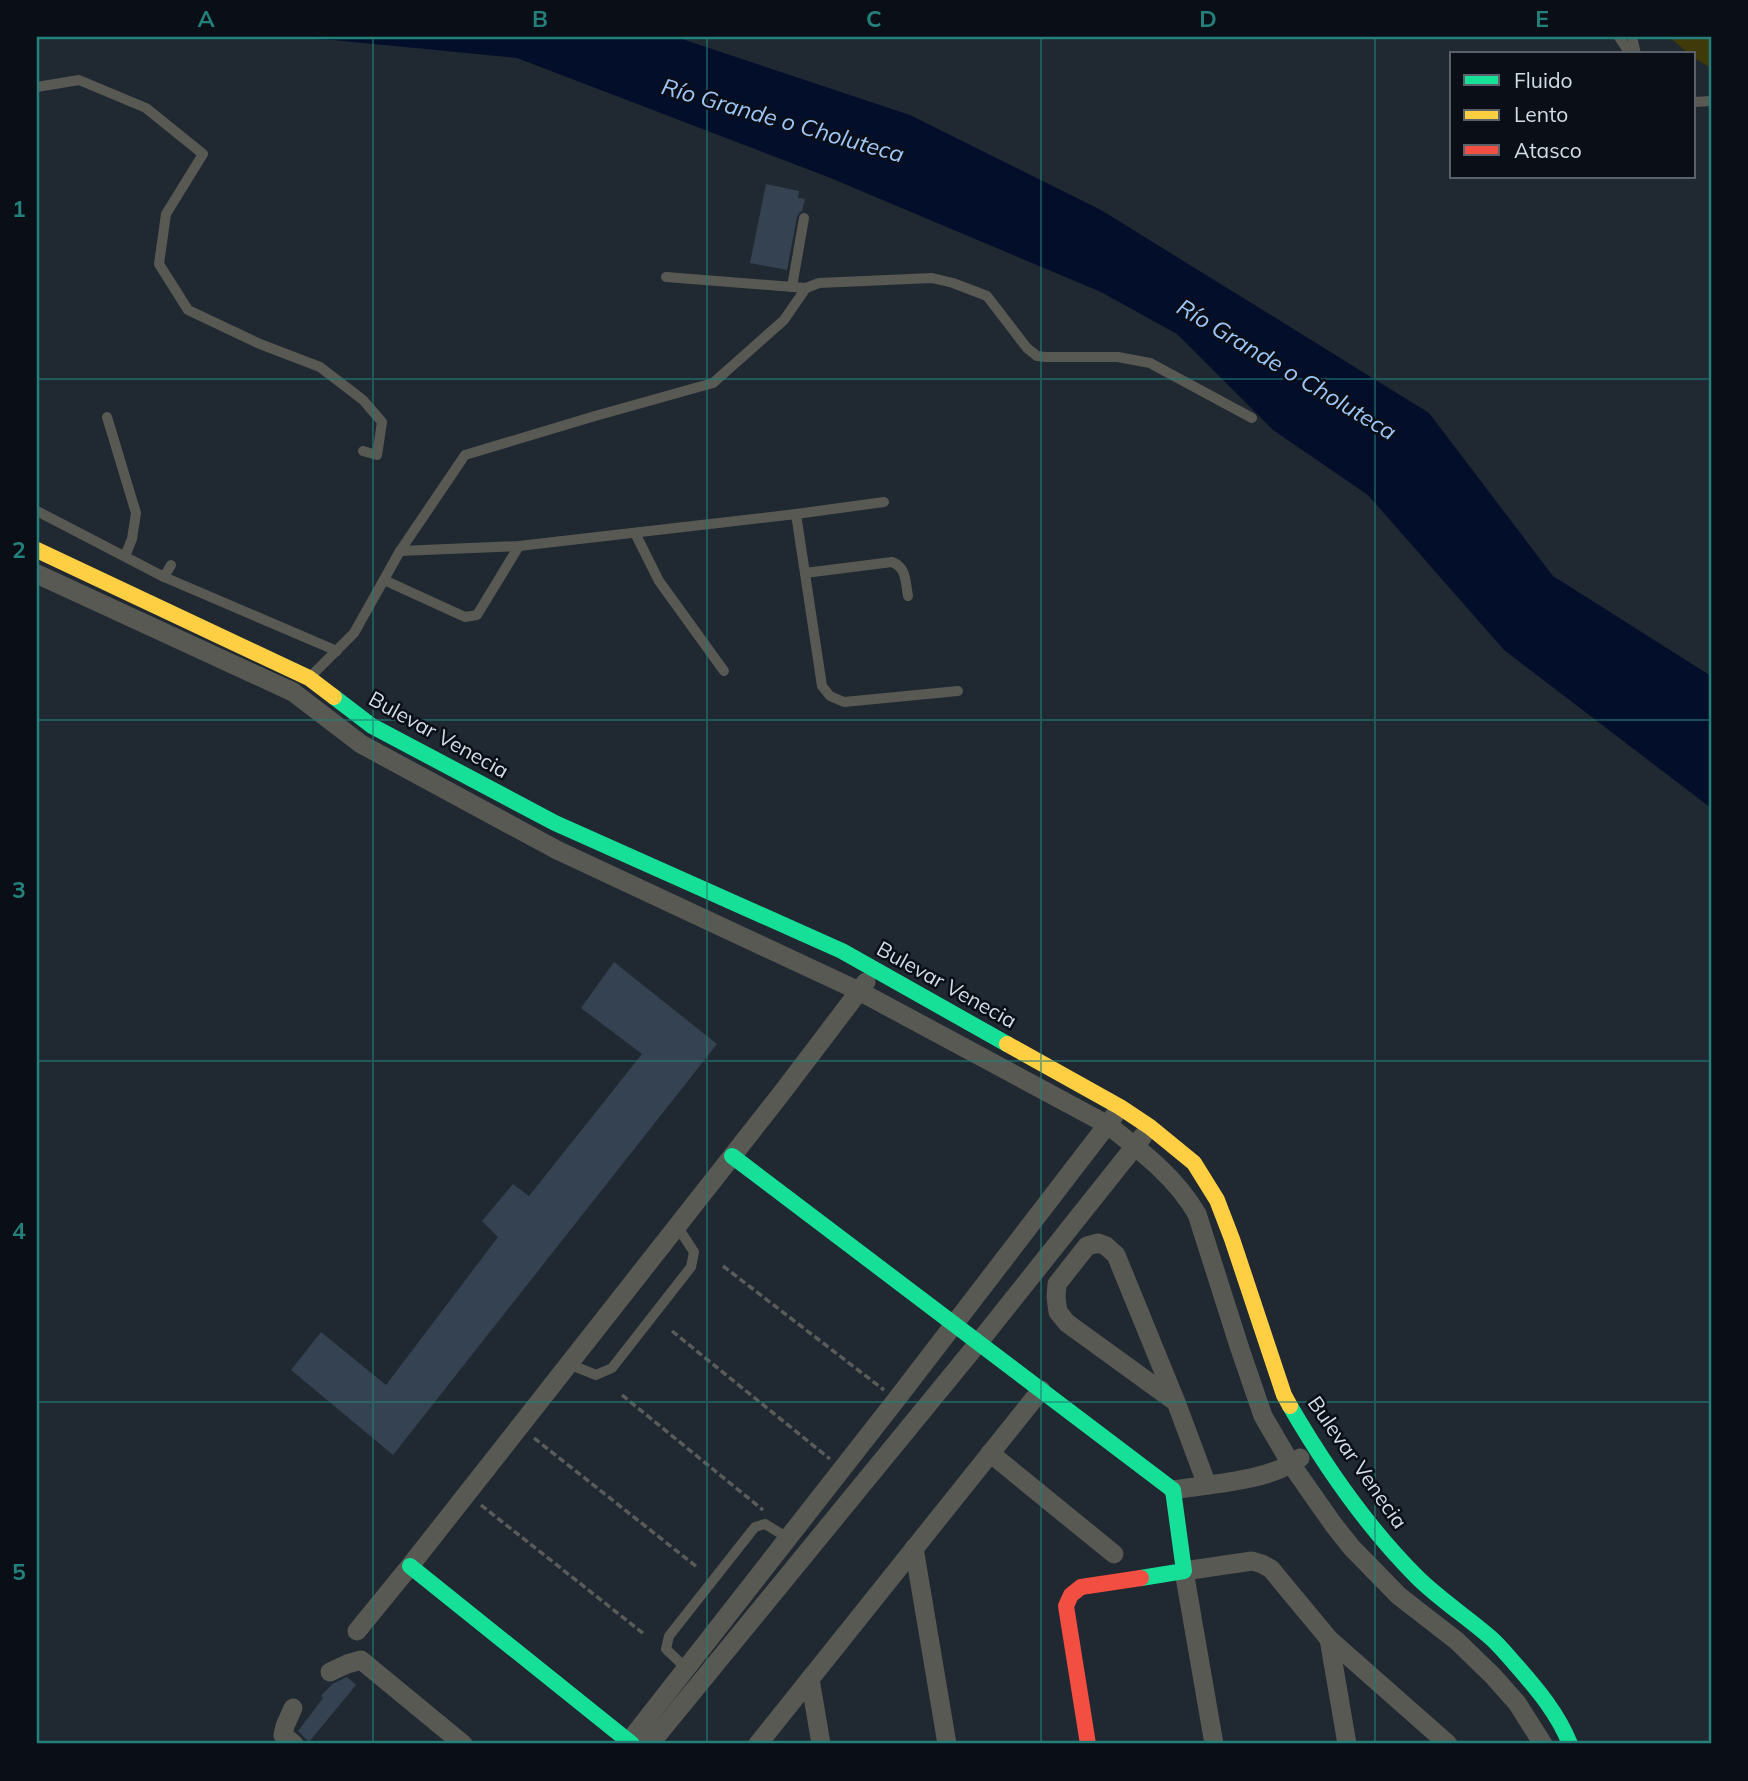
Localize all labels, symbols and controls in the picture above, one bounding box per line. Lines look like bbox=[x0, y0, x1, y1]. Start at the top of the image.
text: A bbox=[197, 4, 215, 33]
text: B bbox=[532, 4, 548, 33]
text: C bbox=[866, 4, 882, 33]
text: D bbox=[1199, 4, 1217, 33]
text: E bbox=[1535, 4, 1549, 33]
legend bbox=[1450, 52, 1696, 178]
text: Fluido bbox=[1514, 67, 1573, 93]
water label: Río Grande o Choluteca bbox=[658, 71, 908, 169]
text: Lento bbox=[1514, 101, 1568, 127]
text: Atasco bbox=[1514, 137, 1582, 163]
text: 1 bbox=[12, 194, 26, 223]
water label: Río Grande o Choluteca bbox=[1172, 292, 1402, 446]
text: 2 bbox=[12, 535, 26, 564]
street label: Bulevar Venecia bbox=[365, 685, 513, 783]
text: 3 bbox=[12, 875, 26, 904]
street label: Bulevar Venecia bbox=[873, 935, 1021, 1033]
text: 4 bbox=[12, 1216, 26, 1245]
street label: Bulevar Venecia bbox=[1303, 1391, 1413, 1533]
text: 5 bbox=[12, 1557, 26, 1586]

